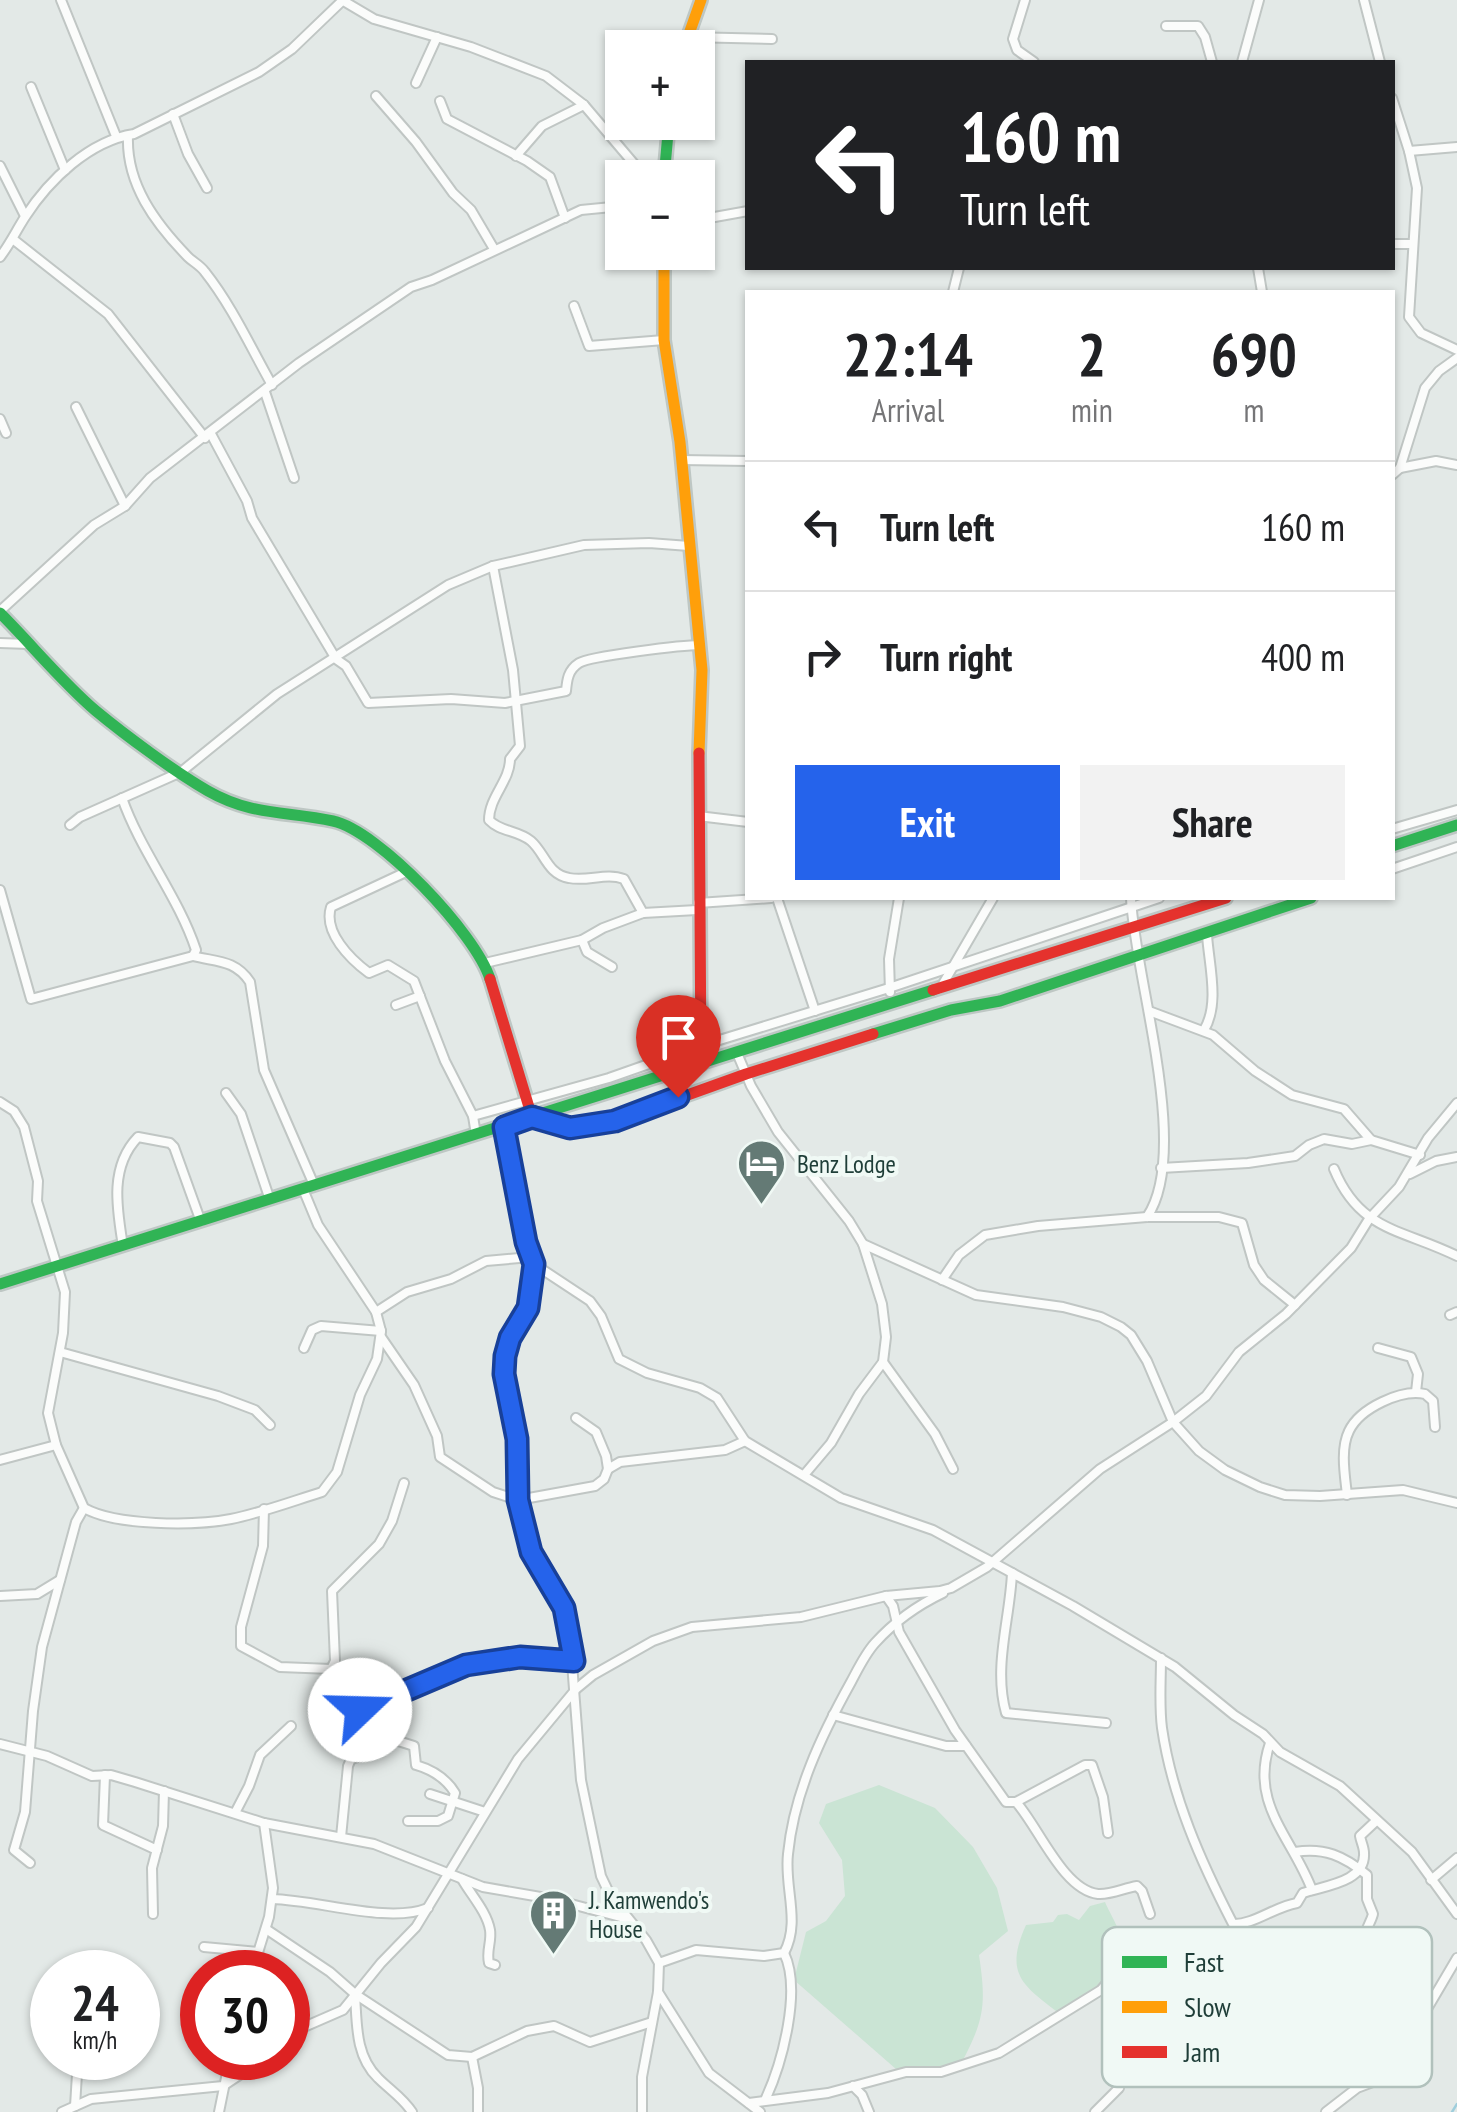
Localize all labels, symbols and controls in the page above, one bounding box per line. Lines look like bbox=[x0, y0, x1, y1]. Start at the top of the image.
map controls bbox=[605, 30, 715, 270]
button: + bbox=[605, 30, 715, 140]
text: 160 m bbox=[960, 91, 1121, 181]
icon: left bbox=[795, 100, 925, 230]
button: − bbox=[605, 160, 715, 270]
text: Turn left bbox=[960, 179, 1090, 237]
text: 22:14 bbox=[843, 315, 973, 393]
text: 2 bbox=[1078, 315, 1106, 393]
text: 690 bbox=[1211, 315, 1297, 393]
text: Arrival bbox=[872, 389, 944, 431]
text: min bbox=[1071, 389, 1113, 431]
text: m bbox=[1243, 389, 1264, 431]
icon: left bbox=[795, 499, 850, 554]
text: Turn left bbox=[880, 502, 994, 551]
text: 160 m bbox=[1261, 502, 1345, 551]
icon: right bbox=[795, 629, 850, 684]
text: Turn right bbox=[880, 632, 1012, 681]
text: 400 m bbox=[1261, 632, 1345, 681]
button: Exit bbox=[795, 765, 1060, 880]
button: Share bbox=[1080, 765, 1345, 880]
pin bbox=[636, 995, 721, 1098]
icon: arrive bbox=[651, 1010, 706, 1065]
hotel icon: Benz Lodge bbox=[736, 1138, 788, 1206]
place label: Benz Lodge bbox=[797, 1148, 896, 1180]
position arrow bbox=[308, 1658, 412, 1762]
place label: J. Kamwendo's House bbox=[588, 1884, 709, 1945]
building icon: J. Kamwendo's House bbox=[528, 1888, 580, 1956]
legend bbox=[1102, 1927, 1432, 2087]
text: Fast bbox=[1184, 1943, 1224, 1980]
speed limit sign: 30 bbox=[180, 1950, 310, 2080]
text: 24 bbox=[71, 1970, 119, 2035]
text: Slow bbox=[1184, 1988, 1231, 2025]
text: km/h bbox=[73, 2024, 117, 2056]
text: Jam bbox=[1183, 2033, 1220, 2070]

